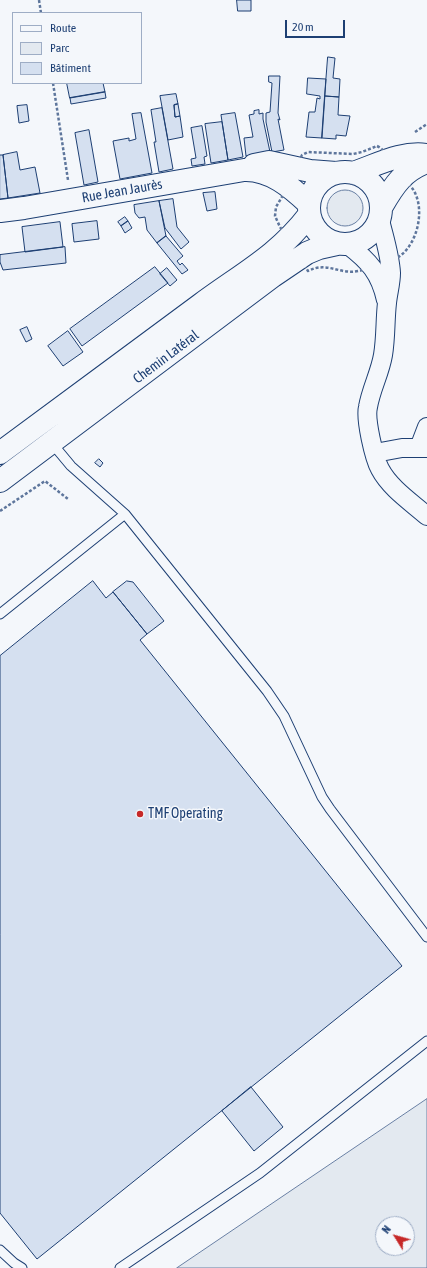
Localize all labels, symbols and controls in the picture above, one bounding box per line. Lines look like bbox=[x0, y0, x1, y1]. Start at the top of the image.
legend bbox=[12, 12, 142, 84]
scale bar bbox=[287, 12, 347, 38]
text: 20 m bbox=[292, 20, 314, 34]
text: Route bbox=[50, 21, 76, 35]
text: Parc bbox=[50, 41, 69, 55]
text: Bâtiment bbox=[50, 61, 91, 75]
street label: Rue Jean Jaurès bbox=[81, 176, 163, 206]
street label: Chemin Latéral bbox=[130, 327, 202, 387]
place label: TMF Operating bbox=[148, 806, 223, 822]
marker: TMF Operating bbox=[135, 809, 145, 819]
north arrow bbox=[375, 1216, 415, 1256]
text: N bbox=[379, 1223, 393, 1236]

